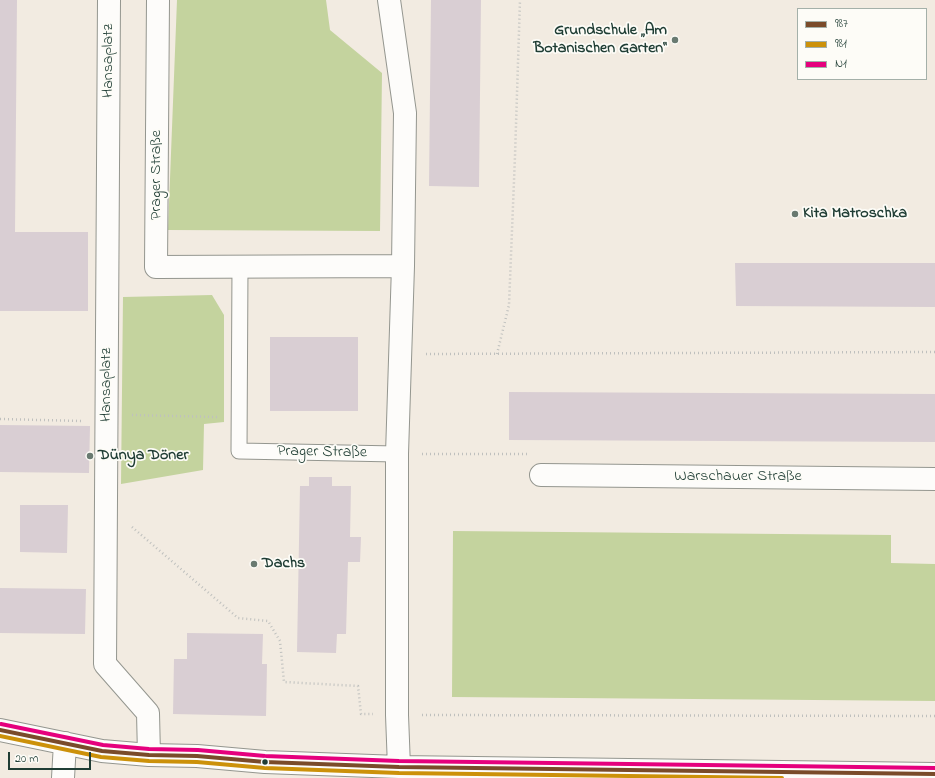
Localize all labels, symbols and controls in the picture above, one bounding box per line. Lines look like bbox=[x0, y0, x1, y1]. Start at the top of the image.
legend bbox=[797, 8, 927, 80]
text: 987 bbox=[835, 15, 848, 33]
place label: Grundschule „Am Botanischen Garten“ bbox=[533, 21, 667, 59]
street label: Hansaplatz bbox=[99, 24, 119, 98]
marker: Grundschule „Am Botanischen Garten“ bbox=[670, 35, 680, 45]
text: 981 bbox=[835, 35, 847, 53]
text: N1 bbox=[835, 55, 847, 73]
street label: Prager Straße bbox=[147, 130, 167, 220]
place label: Kita Matroschka bbox=[803, 204, 907, 224]
marker: Kita Matroschka bbox=[790, 209, 800, 219]
street label: Hansaplatz bbox=[97, 348, 117, 422]
street label: Prager Straße bbox=[277, 443, 367, 463]
place label: Dünya Döner bbox=[98, 446, 188, 466]
marker: Dünya Döner bbox=[85, 451, 95, 461]
street label: Warschauer Straße bbox=[674, 467, 802, 487]
place label: Dachs bbox=[262, 554, 305, 574]
marker: Dachs bbox=[249, 559, 259, 569]
scale bar bbox=[10, 744, 93, 770]
text: 20 m bbox=[15, 750, 38, 768]
unlabelled marker bbox=[260, 757, 270, 767]

